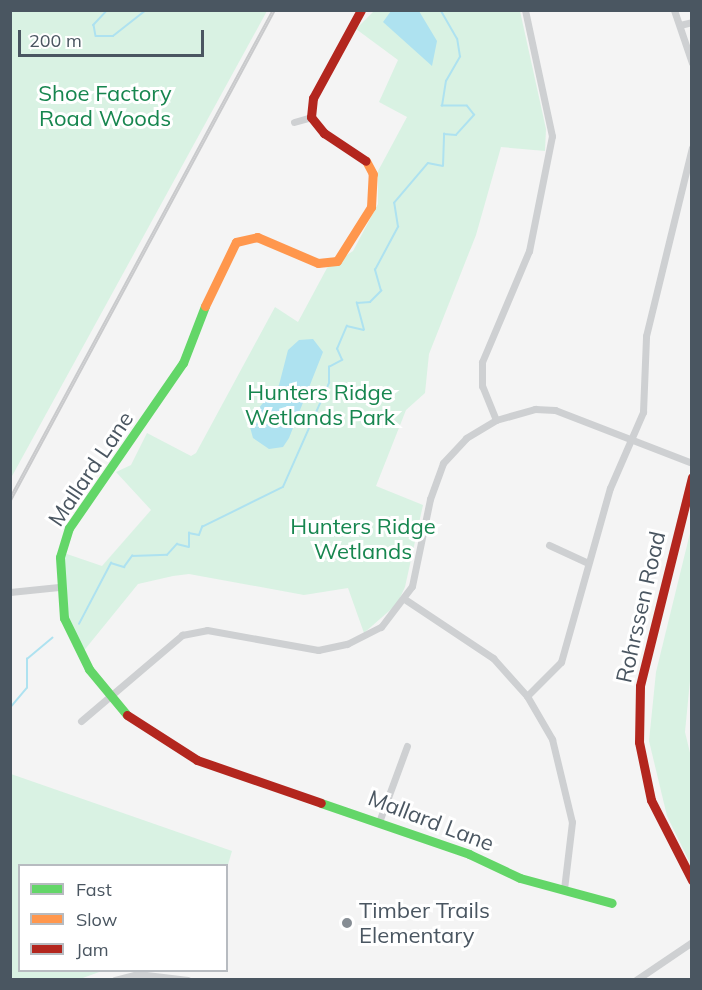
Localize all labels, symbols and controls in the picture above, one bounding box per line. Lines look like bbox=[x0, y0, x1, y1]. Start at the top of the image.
scale bar bbox=[21, 18, 207, 56]
text: 200 m bbox=[29, 29, 82, 52]
park label: Shoe Factory Road Woods bbox=[38, 80, 172, 132]
park label: Hunters Ridge Wetlands Park bbox=[245, 379, 395, 430]
street label: Mallard Lane bbox=[43, 407, 139, 531]
park label: Hunters Ridge Wetlands bbox=[290, 513, 436, 564]
street label: Rohrssen Road bbox=[611, 529, 671, 685]
street label: Mallard Lane bbox=[364, 785, 498, 857]
legend bbox=[18, 864, 228, 972]
text: Fast bbox=[76, 878, 112, 901]
place label: Timber Trails Elementary bbox=[359, 897, 490, 948]
text: Slow bbox=[76, 908, 117, 931]
marker: Timber Trails Elementary bbox=[340, 916, 354, 930]
text: Jam bbox=[76, 938, 109, 961]

